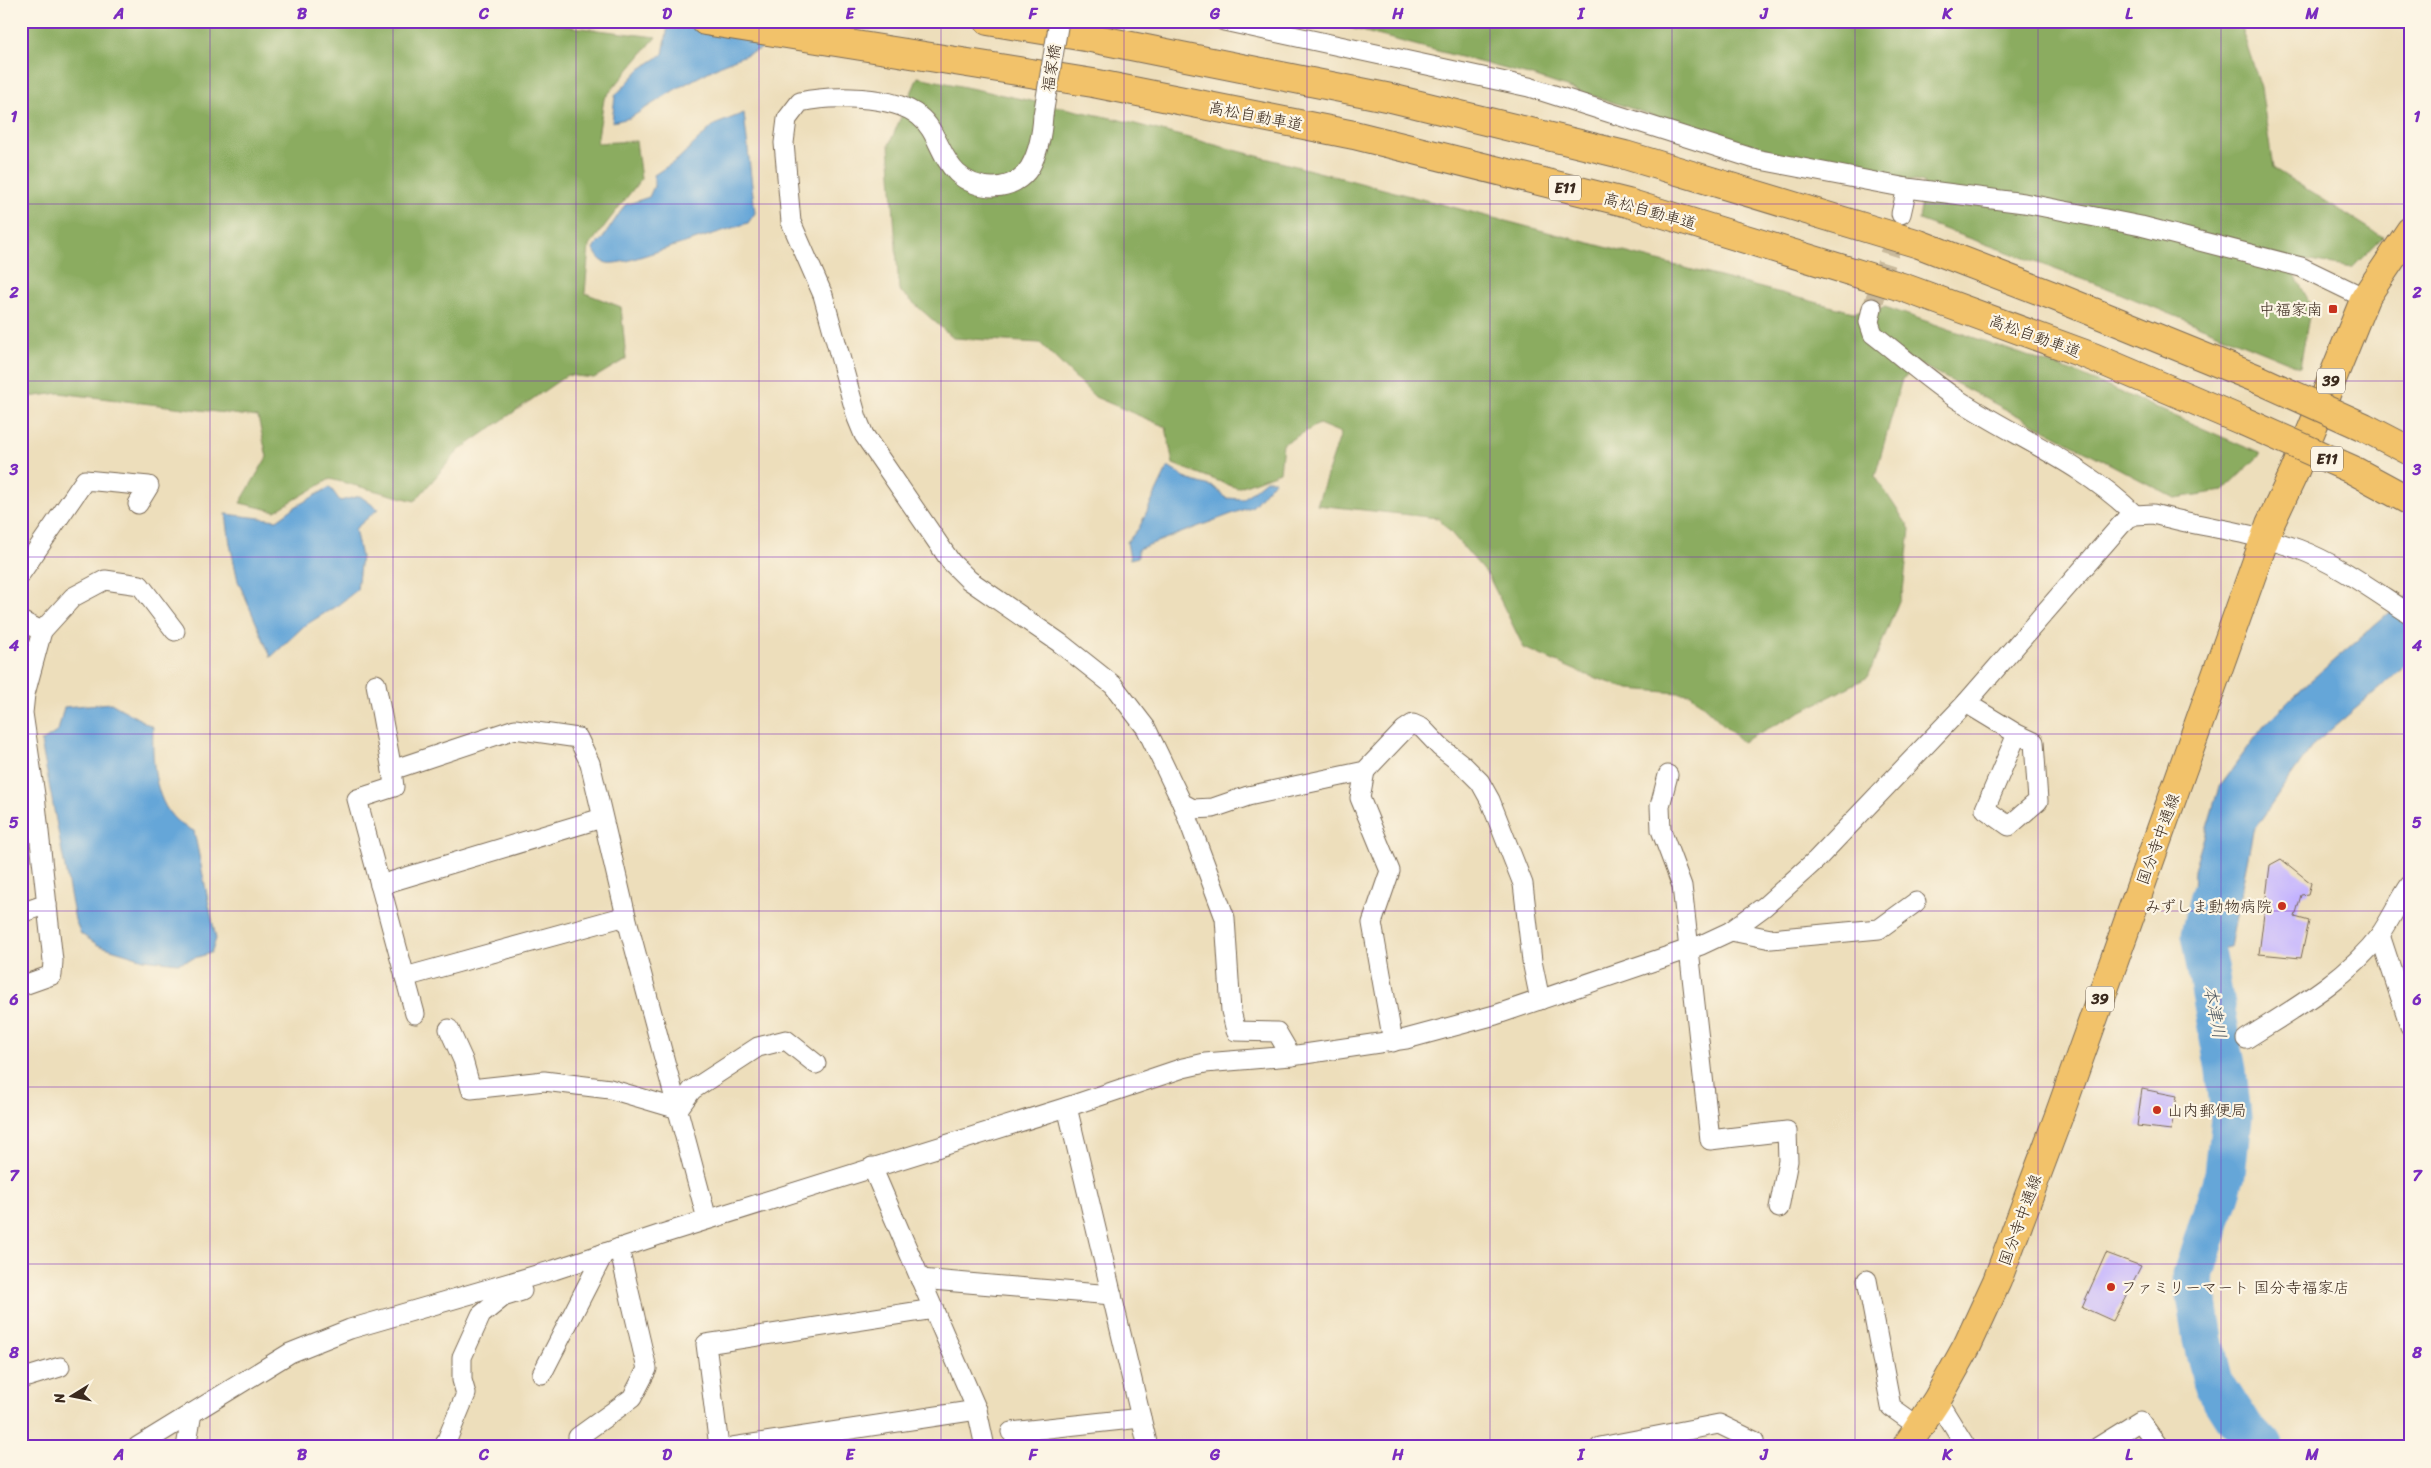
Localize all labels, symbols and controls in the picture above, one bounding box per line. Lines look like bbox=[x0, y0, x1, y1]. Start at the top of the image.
text: A bbox=[113, 0, 124, 28]
text: B bbox=[297, 0, 308, 28]
text: C bbox=[478, 0, 490, 28]
text: D bbox=[662, 0, 672, 28]
text: E bbox=[846, 0, 856, 28]
text: F bbox=[1028, 0, 1039, 28]
text: G bbox=[1209, 0, 1221, 28]
text: H bbox=[1391, 0, 1404, 28]
text: I bbox=[1577, 0, 1586, 28]
text: J bbox=[1759, 0, 1769, 28]
text: K bbox=[1941, 0, 1953, 28]
text: L bbox=[2125, 0, 2133, 28]
text: M bbox=[2304, 0, 2319, 28]
street label: 福家橋 bbox=[1033, 42, 1069, 94]
street label: 高松自動車道 bbox=[1206, 93, 1306, 139]
text: 1 bbox=[11, 102, 18, 131]
text: 1 bbox=[2414, 102, 2421, 131]
road number: E11 bbox=[1549, 176, 1581, 200]
street label: 高松自動車道 bbox=[1600, 184, 1700, 238]
text: 2 bbox=[8, 278, 19, 307]
text: 2 bbox=[2411, 278, 2422, 307]
place label: 中福家南 bbox=[2259, 295, 2323, 324]
marker: 中福家南 bbox=[2327, 303, 2339, 315]
street label: 高松自動車道 bbox=[1985, 306, 2085, 366]
road number: 39 bbox=[2317, 368, 2345, 394]
road number: E11 bbox=[2311, 446, 2343, 472]
text: 3 bbox=[9, 455, 19, 484]
text: 3 bbox=[2412, 455, 2422, 484]
text: 4 bbox=[8, 631, 19, 660]
text: 4 bbox=[2411, 631, 2422, 660]
street label: 国分寺中通線 bbox=[2128, 789, 2188, 889]
text: 5 bbox=[9, 808, 19, 837]
text: 5 bbox=[2412, 808, 2422, 837]
place label: みずしま動物病院 bbox=[2145, 892, 2272, 921]
marker: みずしま動物病院 bbox=[2276, 900, 2288, 912]
water label: 本津川 bbox=[2194, 982, 2236, 1042]
text: 6 bbox=[8, 985, 19, 1014]
text: 6 bbox=[2411, 985, 2422, 1014]
road number: 39 bbox=[2086, 986, 2114, 1012]
place label: 山内郵便局 bbox=[2167, 1096, 2247, 1125]
marker: 山内郵便局 bbox=[2151, 1104, 2163, 1116]
text: 7 bbox=[9, 1161, 20, 1190]
text: 7 bbox=[2412, 1161, 2423, 1190]
street label: 国分寺中通線 bbox=[1990, 1170, 2050, 1270]
place label: ファミリーマート 国分寺福家店 bbox=[2121, 1273, 2349, 1302]
marker: ファミリーマート 国分寺福家店 bbox=[2105, 1281, 2117, 1293]
text: 8 bbox=[8, 1338, 19, 1367]
text: 8 bbox=[2411, 1338, 2422, 1367]
north arrow bbox=[48, 1370, 98, 1420]
text: N bbox=[46, 1391, 73, 1406]
text: A bbox=[113, 1440, 124, 1468]
text: B bbox=[297, 1440, 308, 1468]
text: C bbox=[478, 1440, 490, 1468]
text: D bbox=[662, 1440, 672, 1468]
text: E bbox=[846, 1440, 856, 1468]
text: F bbox=[1028, 1440, 1039, 1468]
text: G bbox=[1209, 1440, 1221, 1468]
text: H bbox=[1391, 1440, 1404, 1468]
text: I bbox=[1577, 1440, 1586, 1468]
text: J bbox=[1759, 1440, 1769, 1468]
text: K bbox=[1941, 1440, 1953, 1468]
text: L bbox=[2125, 1440, 2133, 1468]
text: M bbox=[2304, 1440, 2319, 1468]

